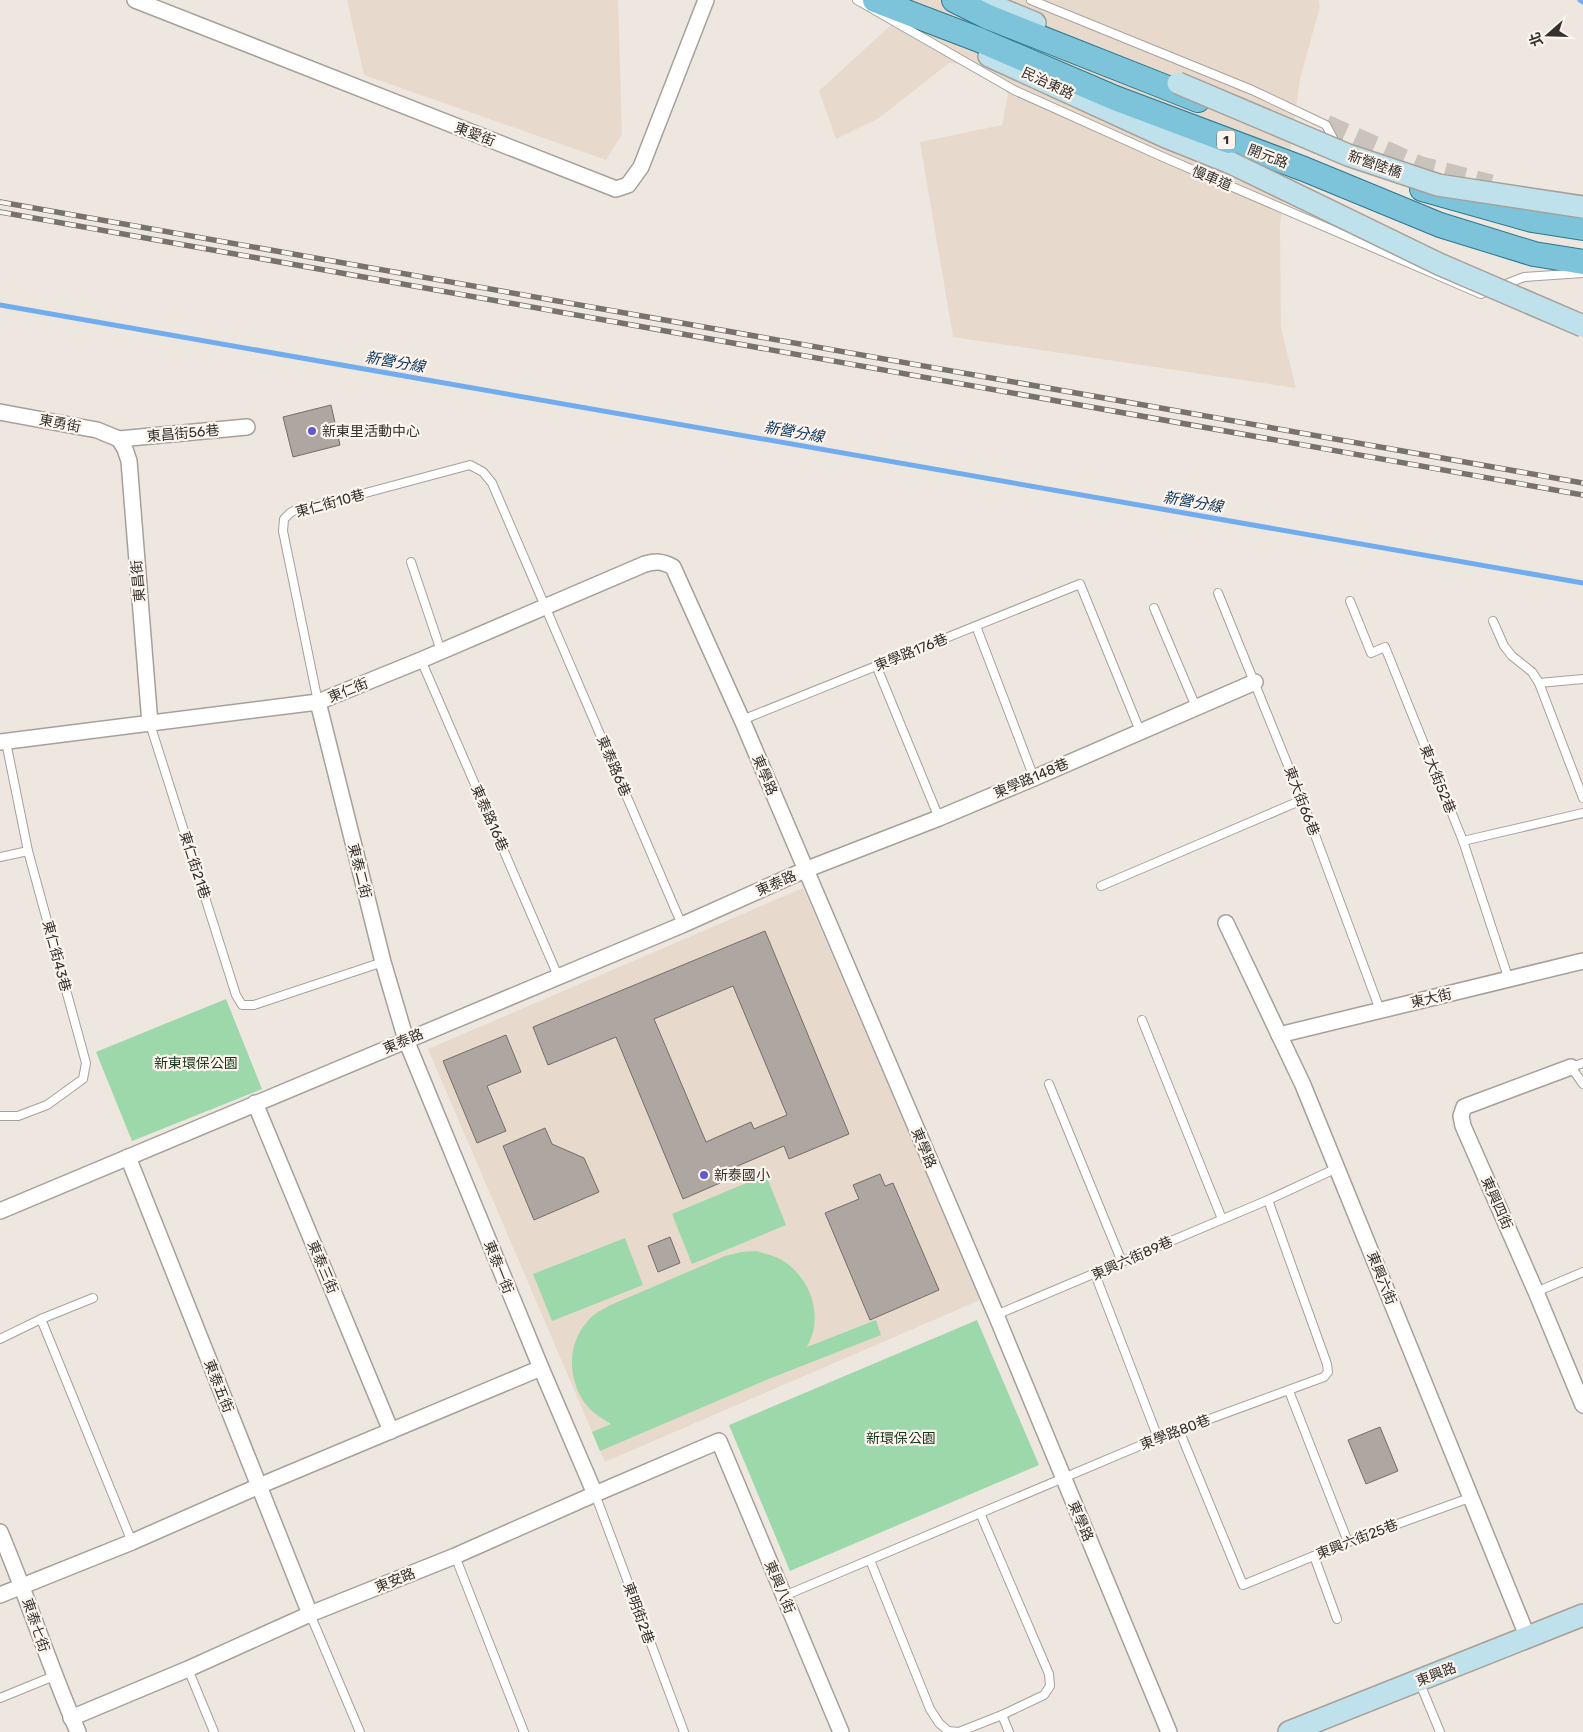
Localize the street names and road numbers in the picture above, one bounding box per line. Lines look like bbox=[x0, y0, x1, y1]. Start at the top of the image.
street label: 民治東路 bbox=[1019, 64, 1077, 103]
street label: 東愛街 bbox=[452, 119, 497, 150]
road number: 1 bbox=[1217, 130, 1235, 150]
street label: 開元路 bbox=[1245, 141, 1290, 172]
street label: 新營陸橋 bbox=[1346, 147, 1404, 182]
street label: 慢車道 bbox=[1189, 162, 1234, 194]
street label: 東勇街 bbox=[38, 411, 82, 436]
street label: 東昌街56巷 bbox=[146, 422, 220, 445]
street label: 東仁街10巷 bbox=[294, 486, 367, 521]
street label: 東昌街 bbox=[128, 559, 149, 603]
street label: 東學路176巷 bbox=[872, 630, 950, 675]
street label: 東仁街 bbox=[326, 675, 371, 706]
street label: 東泰路6巷 bbox=[593, 733, 634, 799]
street label: 東大街52巷 bbox=[1416, 742, 1459, 816]
street label: 東學路 bbox=[749, 753, 781, 798]
street label: 東學路148巷 bbox=[991, 755, 1071, 802]
street label: 東大街66巷 bbox=[1281, 764, 1323, 838]
street label: 東泰路16巷 bbox=[467, 783, 512, 854]
street label: 東仁街21巷 bbox=[176, 829, 213, 901]
street label: 東泰二街 bbox=[344, 842, 375, 900]
street label: 東泰路 bbox=[754, 867, 799, 900]
street label: 東仁街43巷 bbox=[39, 919, 74, 994]
street label: 東大街 bbox=[1409, 985, 1453, 1011]
street label: 東泰路 bbox=[381, 1025, 426, 1057]
street label: 東學路 bbox=[908, 1126, 940, 1171]
street label: 東興四街 bbox=[1477, 1174, 1516, 1232]
street label: 東興六街89巷 bbox=[1089, 1233, 1175, 1284]
street label: 東泰三街 bbox=[304, 1238, 341, 1296]
street label: 東泰一街 bbox=[480, 1238, 517, 1296]
street label: 東興六街 bbox=[1363, 1249, 1400, 1307]
street label: 東泰五街 bbox=[200, 1357, 237, 1415]
street label: 東學路80巷 bbox=[1138, 1411, 1213, 1454]
street label: 東學路 bbox=[1065, 1499, 1097, 1544]
street label: 東興六街25巷 bbox=[1314, 1516, 1401, 1563]
street label: 東興八街 bbox=[761, 1558, 798, 1616]
street label: 東安路 bbox=[373, 1565, 418, 1596]
street label: 東明街2巷 bbox=[620, 1580, 657, 1646]
street label: 東泰七街 bbox=[18, 1596, 53, 1654]
street label: 東興路 bbox=[1414, 1659, 1459, 1690]

